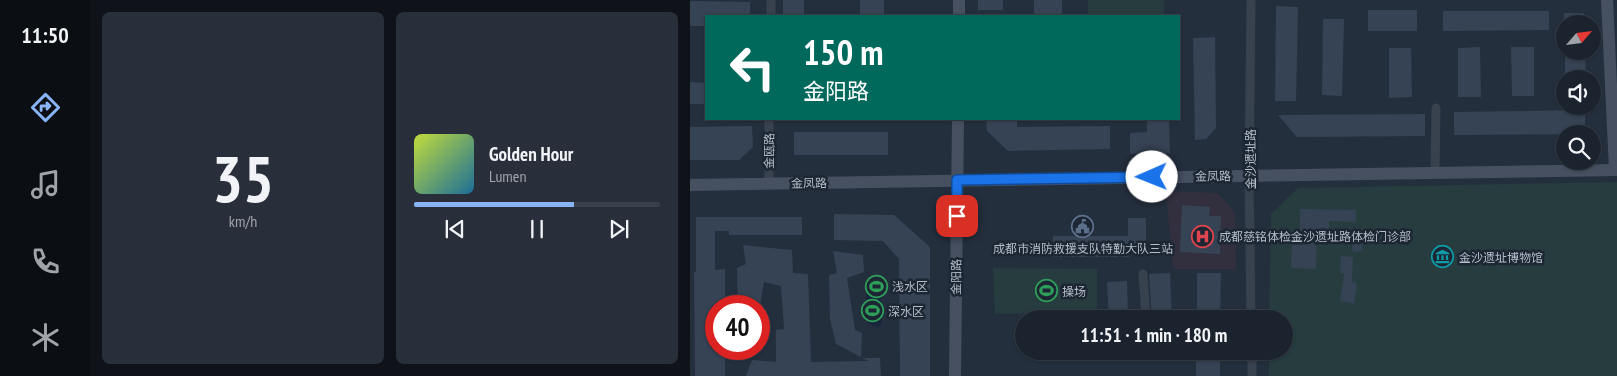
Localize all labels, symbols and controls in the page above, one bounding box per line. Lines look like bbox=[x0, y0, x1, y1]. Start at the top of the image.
north arrow bbox=[1556, 15, 1601, 60]
map controls bbox=[1556, 15, 1601, 170]
text: 11:50 bbox=[21, 21, 69, 49]
text: 150 m bbox=[803, 29, 884, 75]
icon: left bbox=[720, 35, 785, 100]
button: sound bbox=[1556, 70, 1601, 115]
text: 金阳路 bbox=[803, 77, 869, 105]
icon: directions bbox=[28, 90, 63, 125]
button: search bbox=[1556, 125, 1601, 170]
street label: 金沙遗址路 bbox=[1243, 129, 1258, 189]
street label: 金瓯路 bbox=[761, 133, 777, 169]
text: 35 bbox=[212, 136, 274, 220]
text: Golden Hour bbox=[489, 142, 573, 166]
position arrow bbox=[1125, 150, 1177, 202]
text: Lumen bbox=[489, 166, 526, 186]
icon: music bbox=[28, 167, 63, 202]
street label: 金凤路 bbox=[1195, 168, 1231, 184]
street label: 金凤路 bbox=[791, 175, 827, 191]
pin bbox=[936, 195, 978, 237]
icon: arrive bbox=[943, 202, 971, 230]
text: km/h bbox=[229, 211, 257, 231]
icon: previous bbox=[441, 215, 469, 243]
icon: pause bbox=[523, 215, 551, 243]
icon: next bbox=[605, 215, 633, 243]
public building icon: 成都市消防救援支队特勤大队三站 bbox=[1071, 215, 1095, 239]
hospital icon: 成都慈铭体检金沙遗址路体检门诊部 bbox=[1191, 224, 1215, 248]
place label: 成都慈铭体检金沙遗址路体检门诊部 bbox=[1219, 229, 1411, 244]
place label: 成都市消防救援支队特勤大队三站 bbox=[993, 241, 1173, 256]
icon: phone bbox=[28, 244, 63, 279]
museum icon: 金沙遗址博物馆 bbox=[1431, 245, 1455, 269]
place label: 金沙遗址博物馆 bbox=[1459, 250, 1543, 265]
street label: 金阳路 bbox=[948, 259, 964, 295]
sports icon: 浅水区 bbox=[864, 274, 888, 298]
place label: 浅水区 bbox=[892, 279, 928, 294]
sports icon: 操场 bbox=[1034, 279, 1058, 303]
place label: 操场 bbox=[1062, 284, 1086, 299]
speed limit sign: 40 bbox=[705, 295, 770, 360]
sports icon: 深水区 bbox=[860, 299, 884, 323]
place label: 深水区 bbox=[888, 304, 924, 319]
icon: climate bbox=[28, 320, 63, 355]
text: 11:51 · 1 min · 180 m bbox=[1081, 323, 1227, 347]

